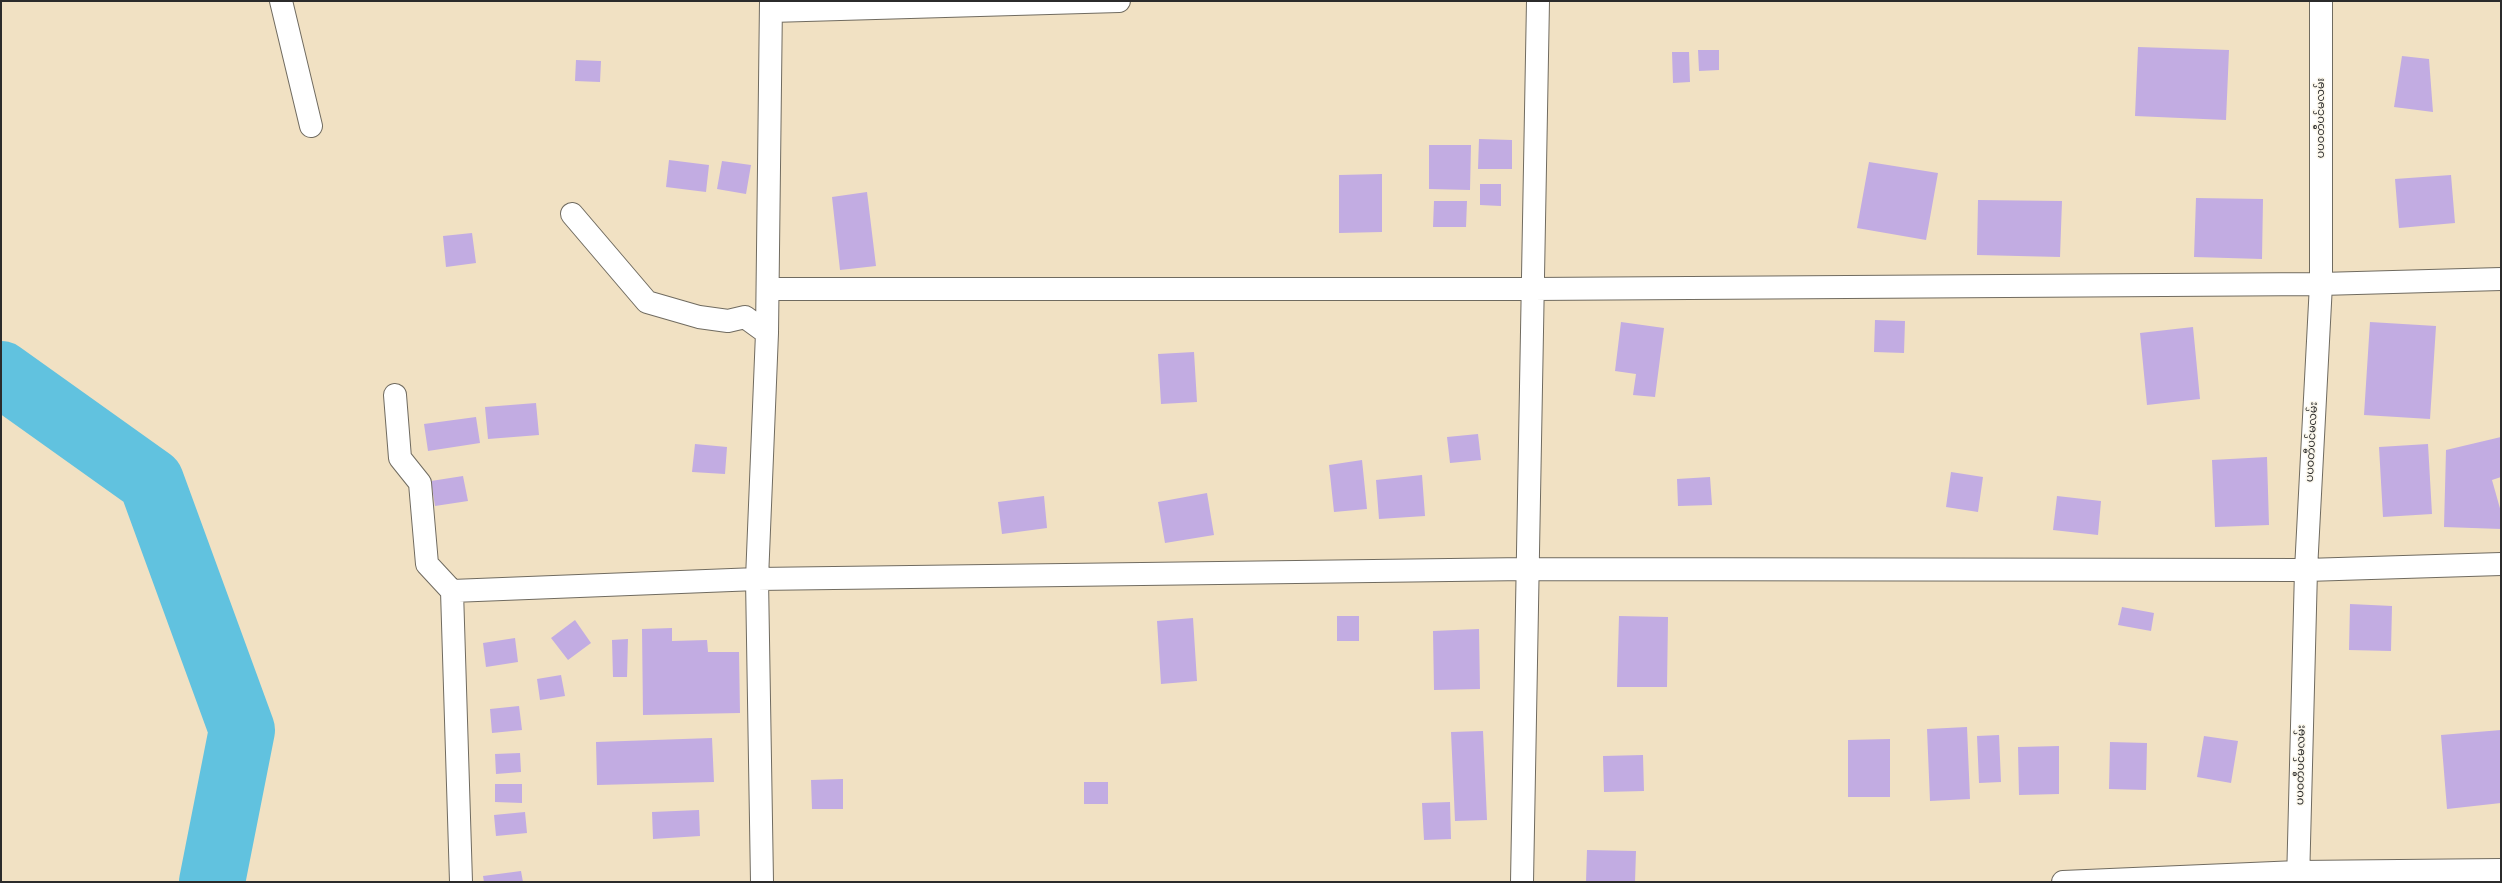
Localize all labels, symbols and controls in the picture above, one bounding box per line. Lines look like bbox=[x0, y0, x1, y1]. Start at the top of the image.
street label: ပပဝတီပင်မလမ်း bbox=[2314, 78, 2328, 158]
street label: ပပဝတီပင်မလမ်း bbox=[2303, 402, 2321, 482]
street label: ပပဝတီပင်မလမ်း bbox=[2294, 725, 2308, 805]

